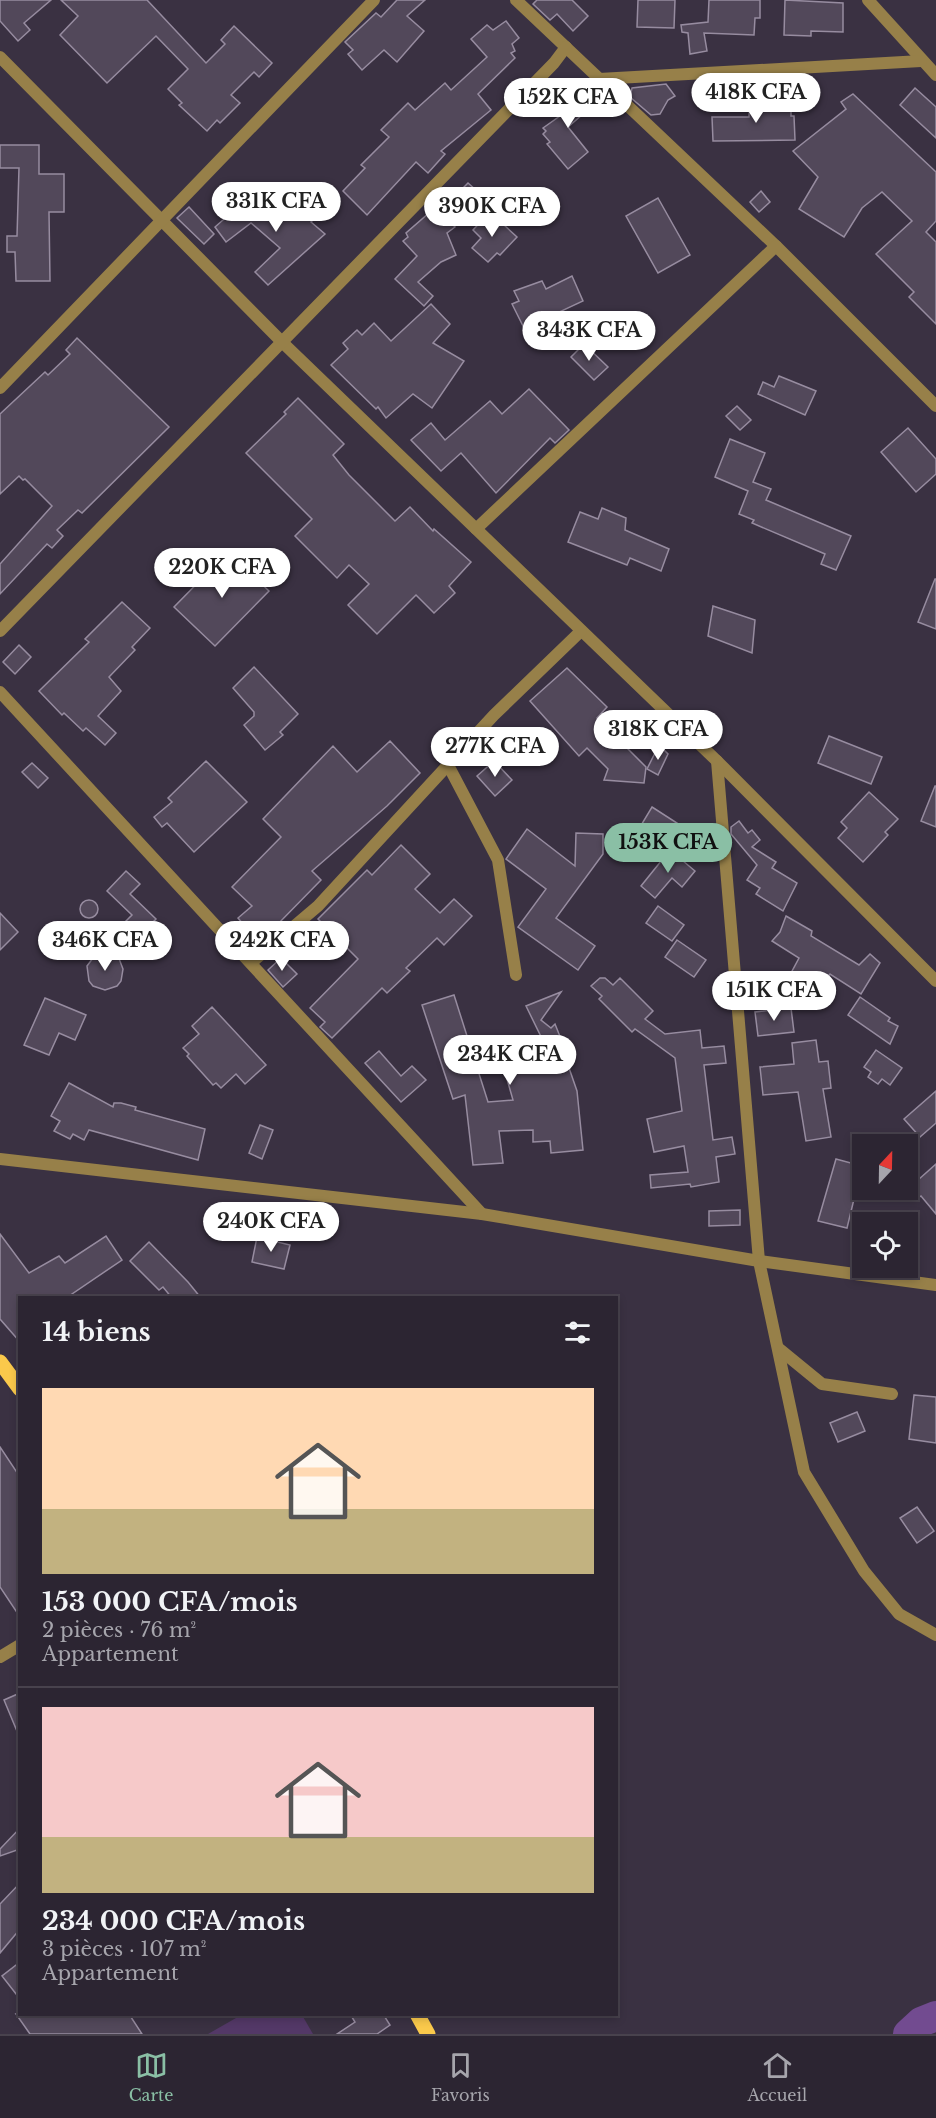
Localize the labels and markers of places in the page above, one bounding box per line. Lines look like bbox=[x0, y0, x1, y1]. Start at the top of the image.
pin: 418K CFA bbox=[694, 73, 818, 124]
pin: 152K CFA bbox=[506, 78, 630, 129]
pin: 331K CFA bbox=[214, 182, 338, 233]
pin: 390K CFA bbox=[430, 187, 554, 238]
pin: 343K CFA bbox=[527, 311, 651, 362]
pin: 220K CFA bbox=[160, 548, 284, 599]
pin: 318K CFA bbox=[596, 710, 720, 761]
pin: 277K CFA bbox=[433, 727, 557, 778]
pin: 153K CFA bbox=[606, 823, 730, 874]
pin: 346K CFA bbox=[43, 921, 167, 972]
pin: 242K CFA bbox=[220, 921, 344, 972]
pin: 151K CFA bbox=[712, 971, 836, 1022]
pin: 234K CFA bbox=[448, 1035, 572, 1086]
pin: 240K CFA bbox=[209, 1202, 333, 1253]

